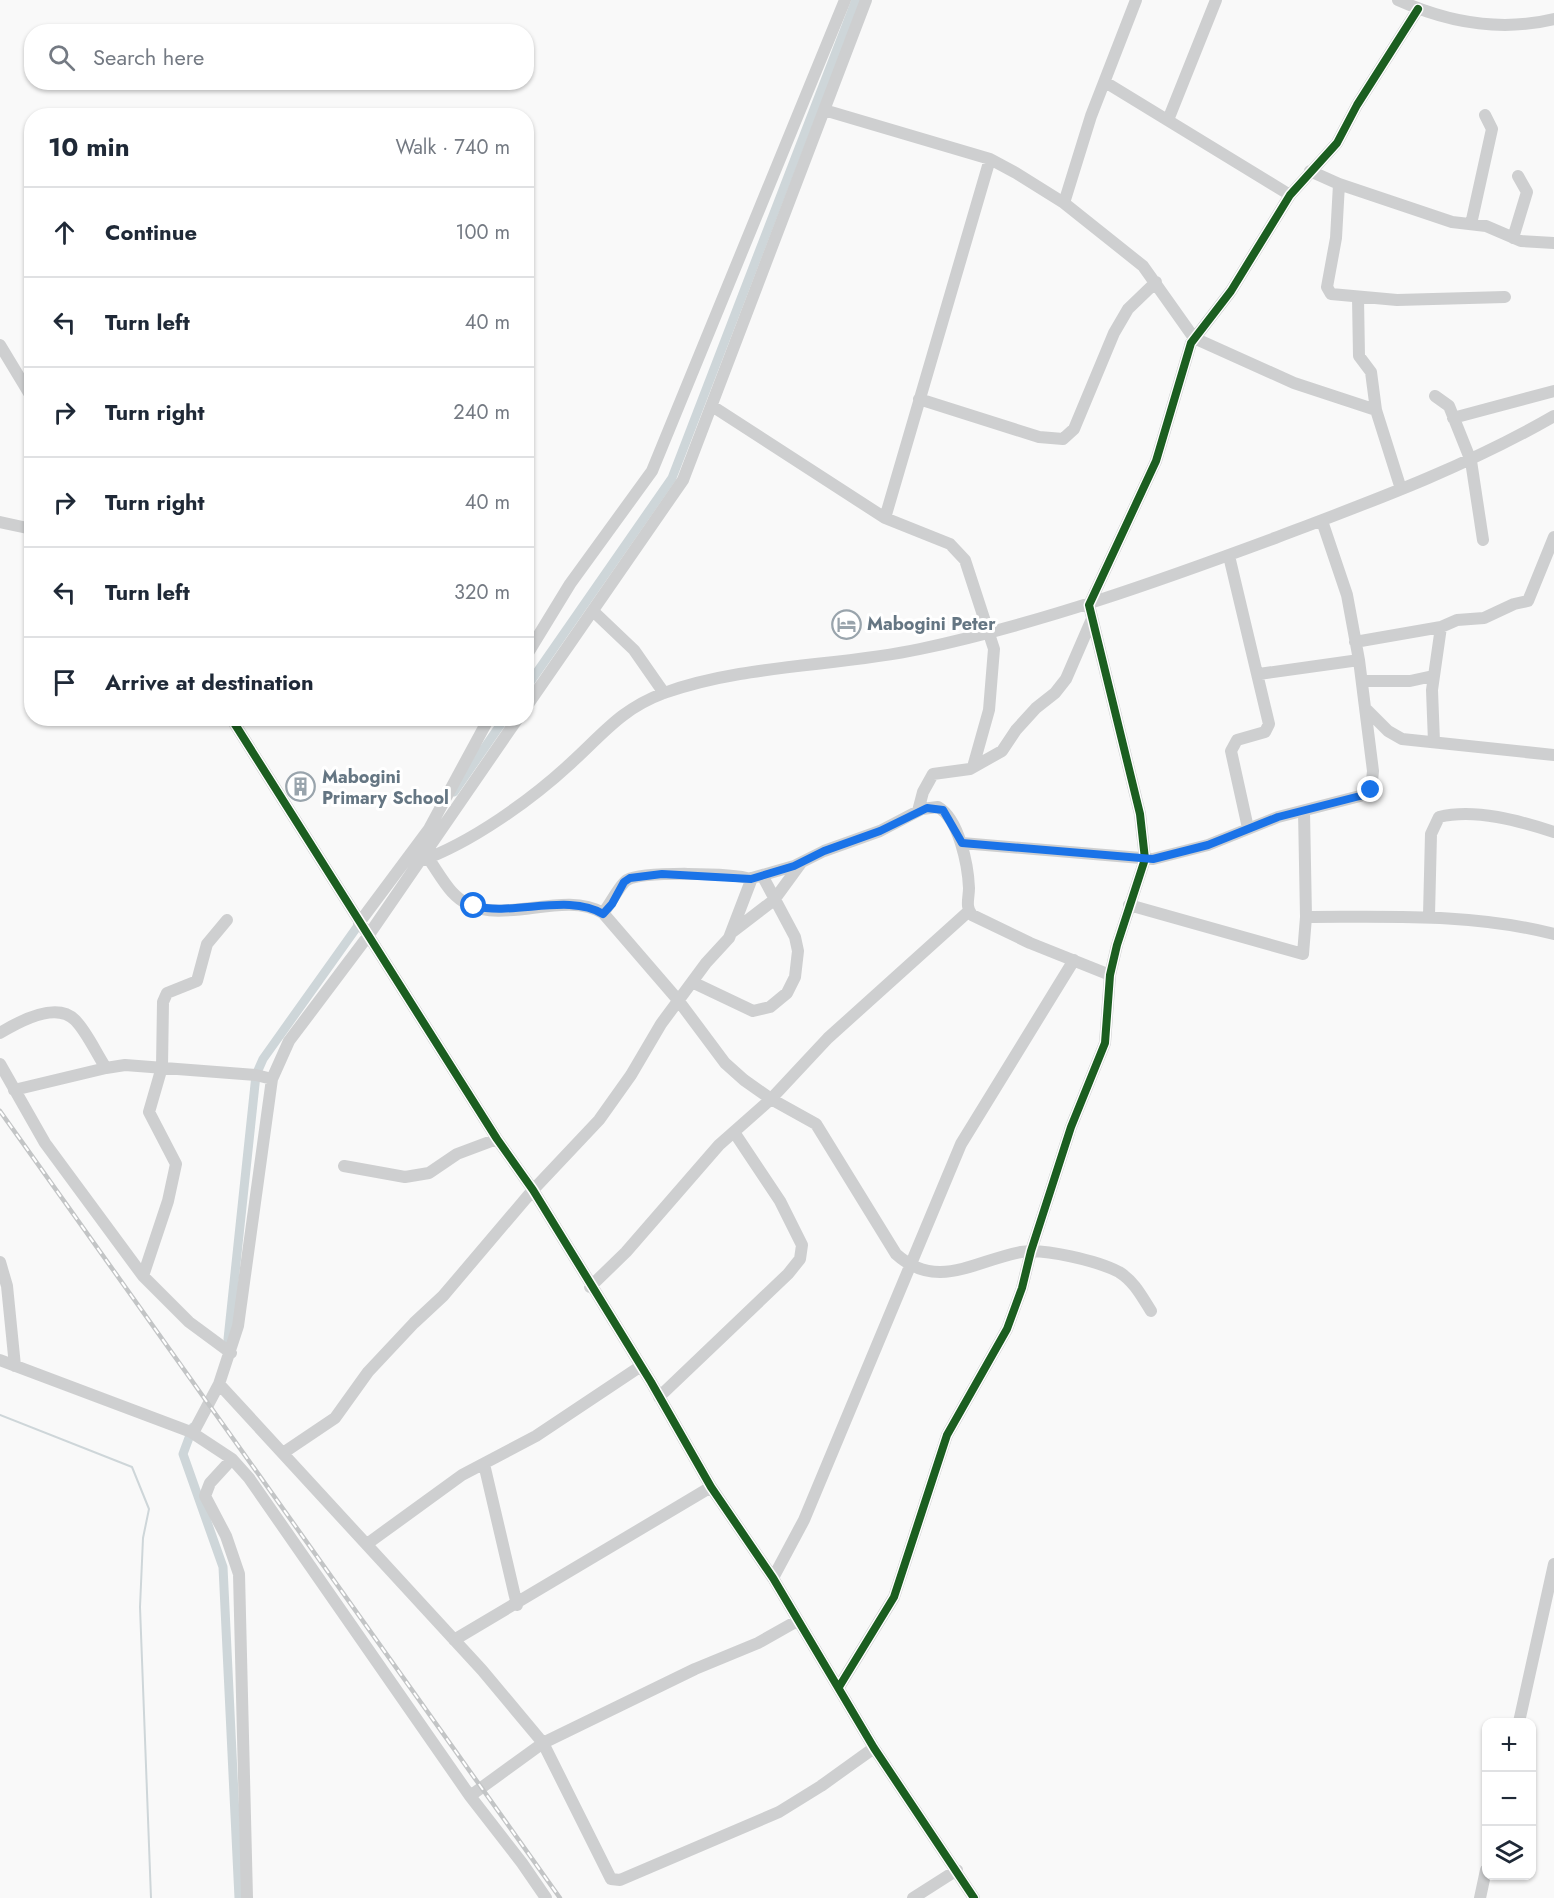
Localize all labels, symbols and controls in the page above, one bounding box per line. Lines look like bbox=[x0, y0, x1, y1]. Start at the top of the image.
search box bbox=[24, 24, 534, 90]
icon: search bbox=[45, 41, 78, 74]
text: Search here bbox=[93, 41, 204, 73]
text: 10 min bbox=[48, 128, 130, 166]
text: Walk · 740 m bbox=[395, 133, 510, 162]
icon: ahead bbox=[48, 216, 81, 249]
text: Continue bbox=[105, 216, 197, 248]
text: 100 m bbox=[455, 218, 510, 247]
icon: left bbox=[48, 306, 81, 339]
text: Turn left bbox=[105, 306, 190, 338]
text: 40 m bbox=[465, 308, 510, 337]
icon: right bbox=[48, 396, 81, 429]
text: Turn right bbox=[105, 396, 205, 428]
text: 240 m bbox=[453, 398, 510, 427]
icon: right bbox=[48, 486, 81, 519]
text: Turn right bbox=[105, 486, 205, 518]
text: 40 m bbox=[465, 488, 510, 517]
icon: left bbox=[48, 576, 81, 609]
text: Turn left bbox=[105, 576, 190, 608]
text: 320 m bbox=[454, 578, 510, 607]
hotel icon: Mabogini Peter bbox=[830, 608, 862, 640]
place label: Mabogini Peter bbox=[867, 611, 996, 637]
icon: arrive bbox=[48, 666, 81, 699]
text: Arrive at destination bbox=[105, 666, 314, 698]
place label: Mabogini Primary School bbox=[322, 764, 449, 811]
building icon: Mabogini Primary School bbox=[285, 771, 317, 803]
route end bbox=[1357, 776, 1383, 802]
route start bbox=[460, 892, 486, 918]
map controls bbox=[1482, 1718, 1536, 1880]
button: + bbox=[1482, 1718, 1536, 1772]
button: − bbox=[1482, 1772, 1536, 1826]
button: layers bbox=[1482, 1826, 1536, 1880]

